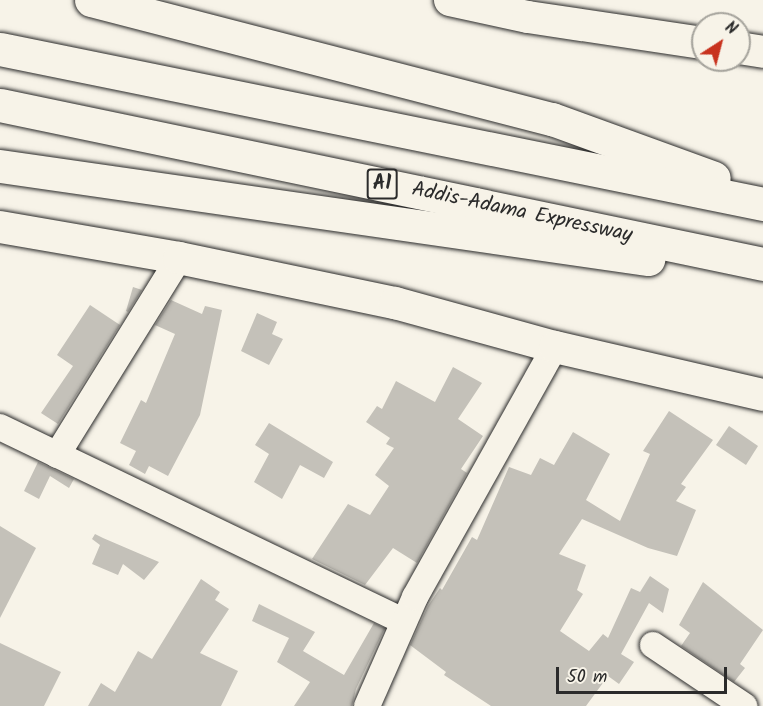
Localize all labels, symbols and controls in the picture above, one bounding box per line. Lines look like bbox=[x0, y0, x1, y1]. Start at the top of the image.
north arrow bbox=[691, 12, 751, 72]
text: N bbox=[719, 16, 742, 42]
road number: A1 bbox=[366, 167, 398, 201]
street label: Addis-Adama Expressway bbox=[409, 177, 635, 249]
scale bar bbox=[559, 655, 730, 693]
text: 50 m bbox=[567, 663, 607, 692]

